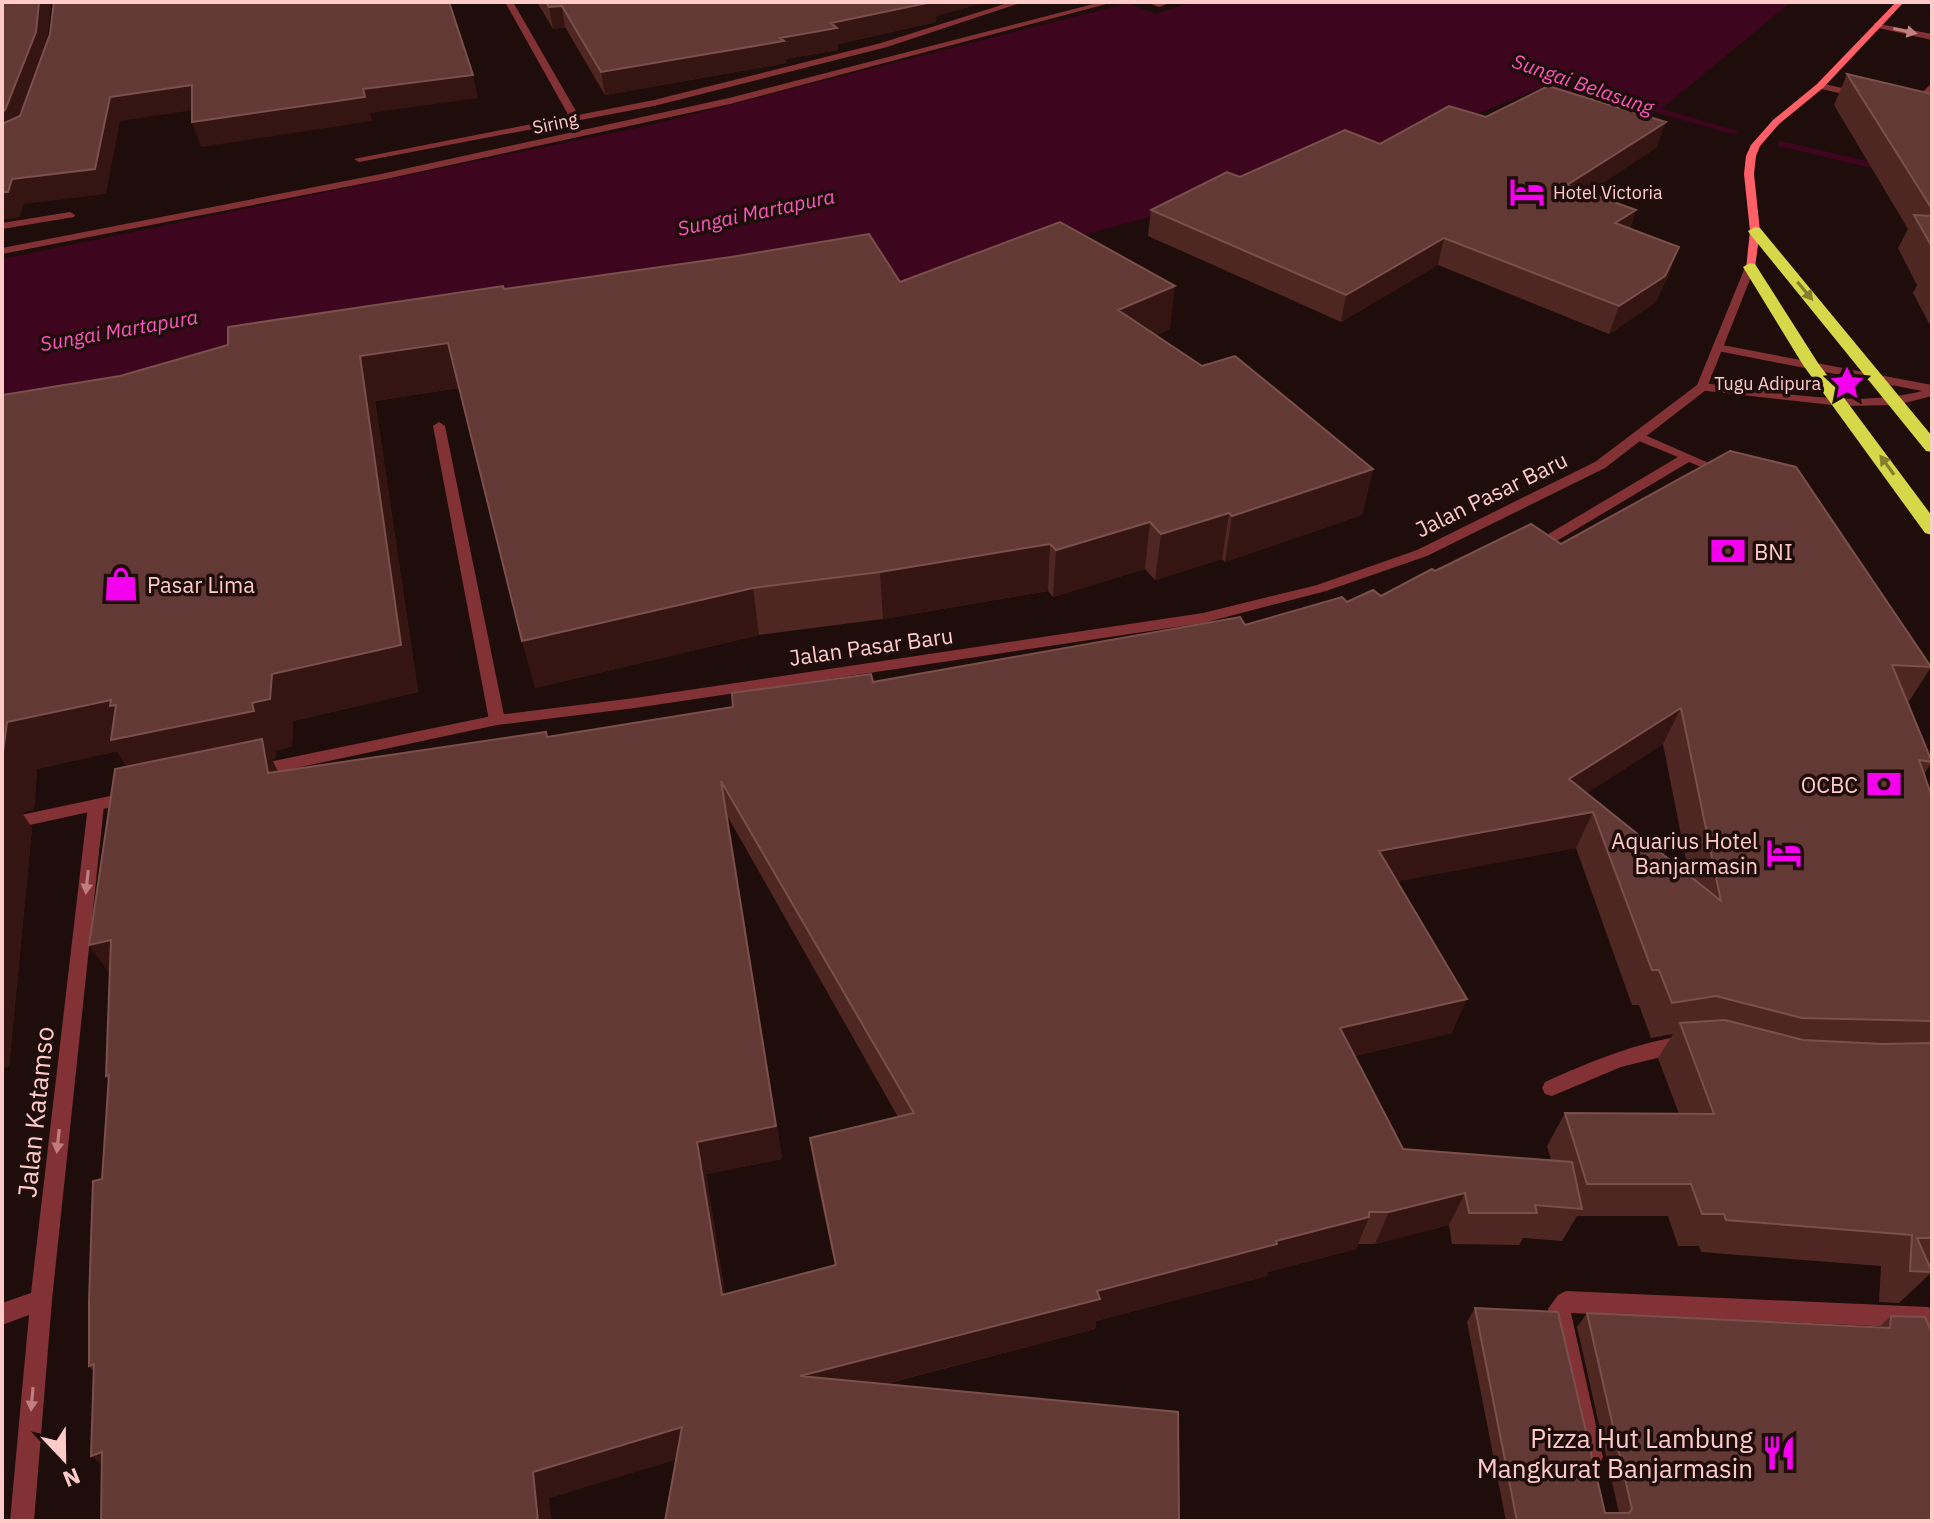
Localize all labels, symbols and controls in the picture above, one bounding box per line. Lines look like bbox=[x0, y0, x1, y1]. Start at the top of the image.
one-way arrow bbox=[1892, 25, 1917, 38]
water label: Sungai Belasung bbox=[1509, 47, 1658, 121]
street label: Siring bbox=[530, 107, 580, 139]
hotel icon: Hotel Victoria bbox=[1508, 173, 1546, 211]
place label: Hotel Victoria bbox=[1553, 181, 1663, 204]
water label: Sungai Martapura bbox=[675, 182, 837, 242]
one-way arrow bbox=[1796, 281, 1813, 301]
water label: Sungai Martapura bbox=[38, 303, 200, 357]
place icon: Tugu Adipura bbox=[1828, 364, 1866, 402]
place label: Tugu Adipura bbox=[1714, 372, 1821, 395]
street label: Jalan Pasar Baru bbox=[1410, 445, 1572, 543]
one-way arrow bbox=[1880, 455, 1895, 476]
bank icon: BNI bbox=[1709, 532, 1747, 570]
place label: BNI bbox=[1754, 537, 1793, 566]
shop icon: Pasar Lima bbox=[102, 565, 140, 603]
place label: Pasar Lima bbox=[147, 570, 255, 599]
street label: Jalan Pasar Baru bbox=[787, 620, 955, 672]
bank icon: OCBC bbox=[1865, 765, 1903, 803]
place label: OCBC bbox=[1801, 770, 1858, 799]
place label: Aquarius Hotel Banjarmasin bbox=[1611, 826, 1758, 880]
hotel icon: Aquarius Hotel Banjarmasin bbox=[1765, 834, 1803, 872]
one-way arrow bbox=[80, 870, 93, 895]
street label: Jalan Katamso bbox=[9, 1025, 61, 1199]
one-way arrow bbox=[52, 1129, 65, 1154]
one-way arrow bbox=[25, 1387, 38, 1412]
north arrow bbox=[24, 1419, 104, 1499]
place label: Pizza Hut Lambung Mangkurat Banjarmasin bbox=[1477, 1421, 1753, 1485]
restaurant icon: Pizza Hut Lambung Mangkurat Banjarmasin bbox=[1760, 1434, 1798, 1472]
text: N bbox=[59, 1462, 84, 1494]

